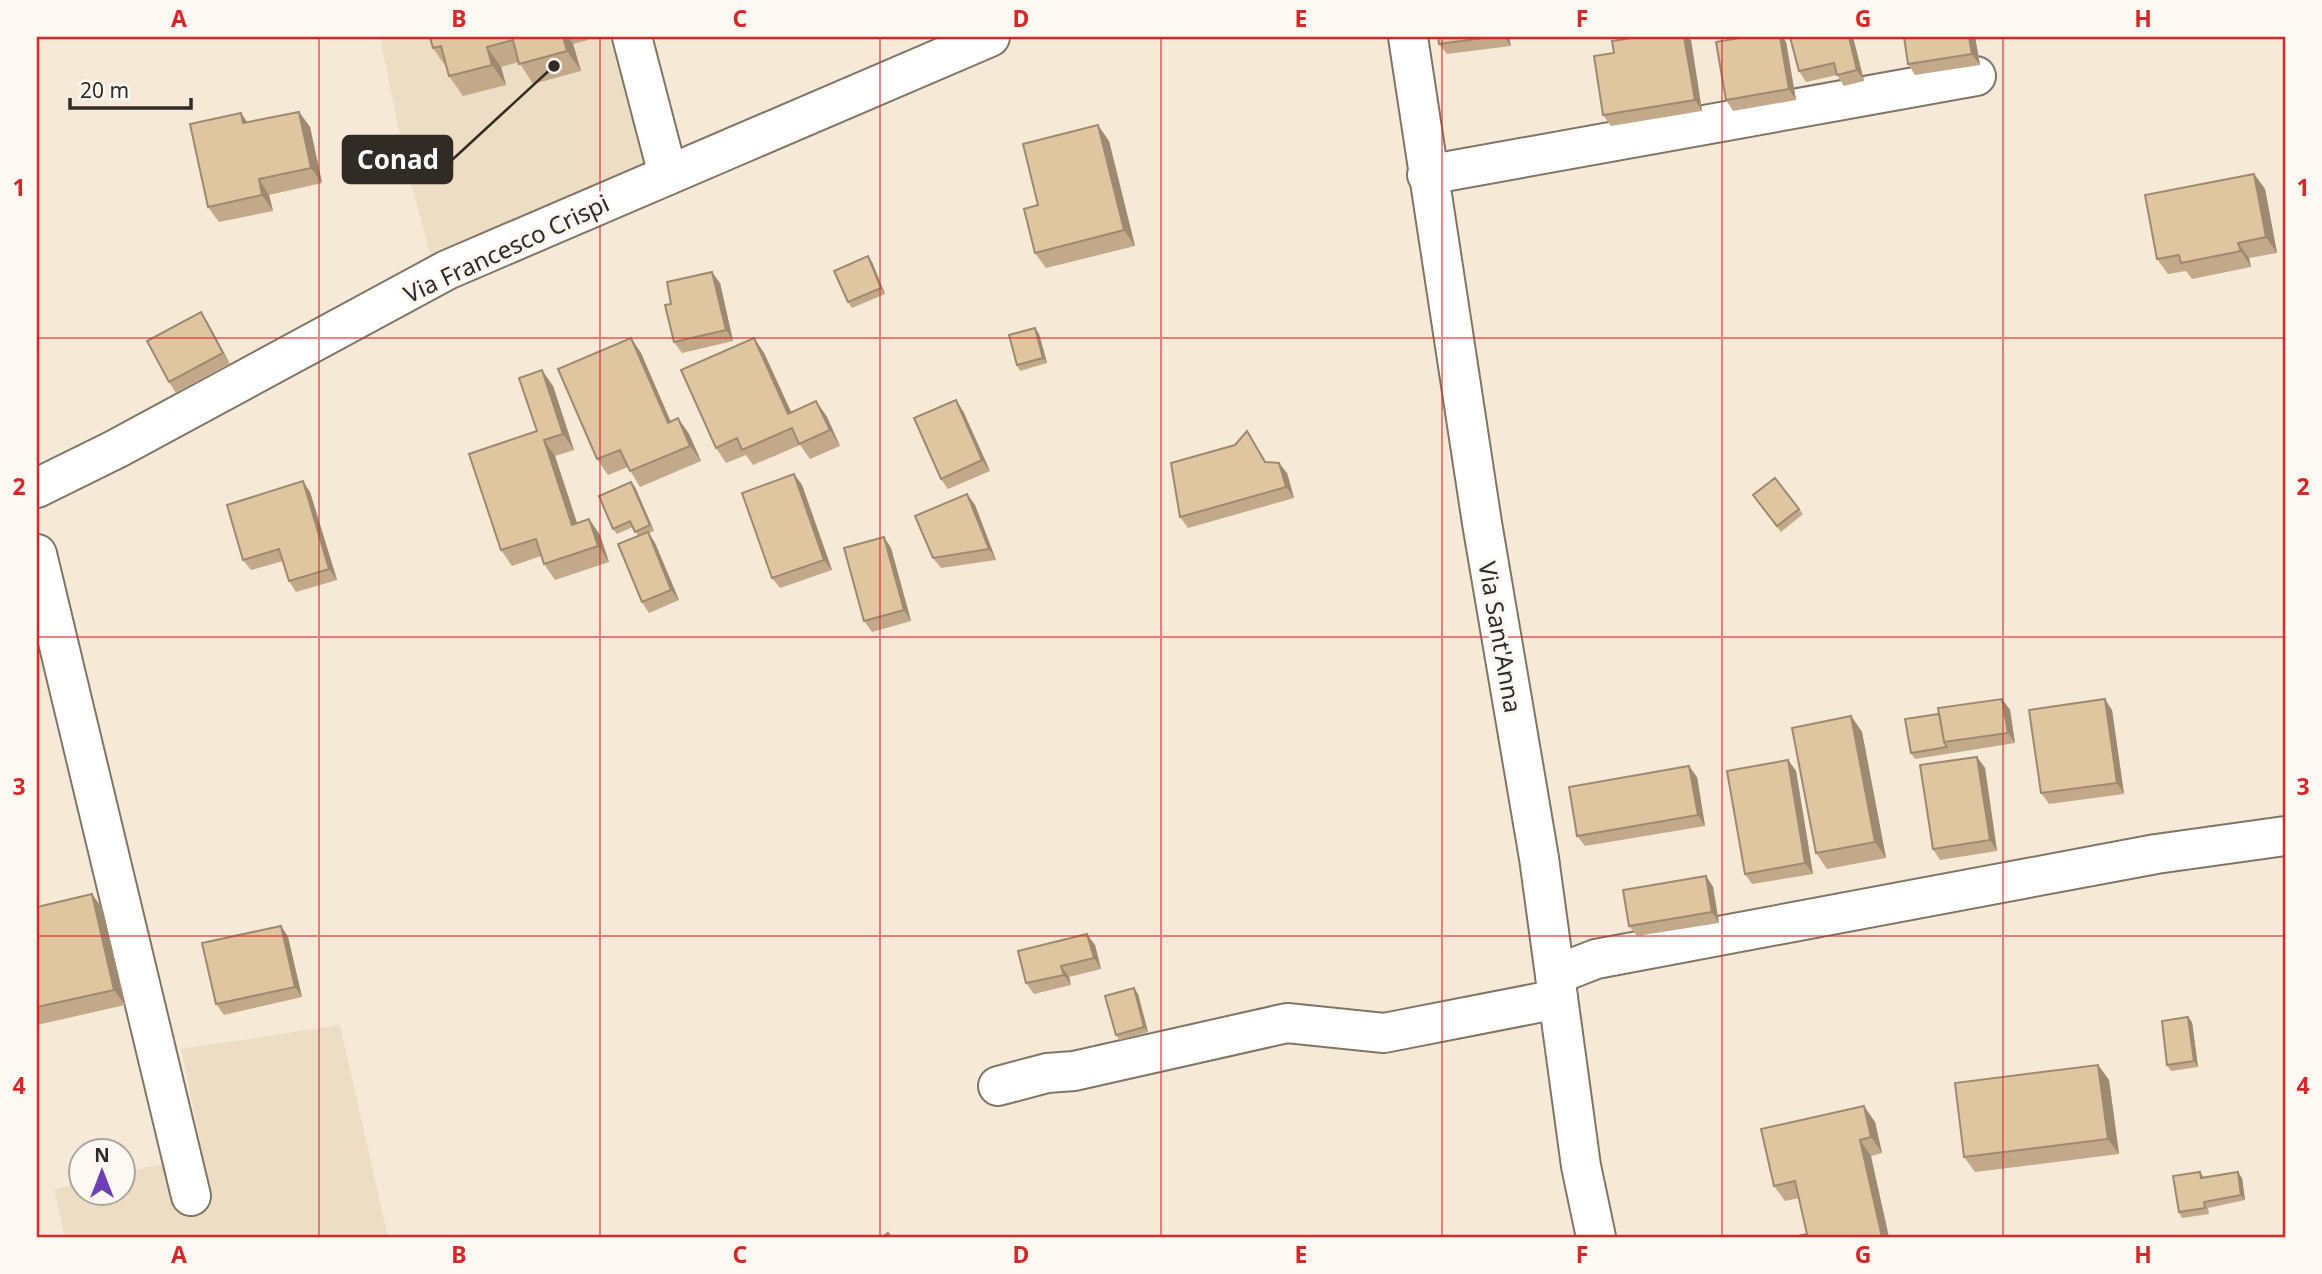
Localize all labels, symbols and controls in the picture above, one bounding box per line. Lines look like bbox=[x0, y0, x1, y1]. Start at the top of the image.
text: A bbox=[171, 2, 187, 34]
text: B bbox=[451, 2, 467, 34]
text: C bbox=[733, 2, 748, 34]
text: D bbox=[1013, 2, 1029, 34]
text: E bbox=[1295, 2, 1307, 34]
text: F bbox=[1576, 2, 1588, 34]
text: G bbox=[1855, 2, 1871, 34]
text: H bbox=[2134, 2, 2152, 34]
scale bar bbox=[70, 66, 191, 110]
text: 20 m bbox=[80, 76, 129, 104]
callout: Conad bbox=[343, 136, 452, 183]
text: Conad bbox=[357, 141, 439, 177]
text: 1 bbox=[12, 171, 26, 203]
text: 1 bbox=[2296, 171, 2310, 203]
street label: Via Francesco Crispi bbox=[398, 186, 614, 310]
text: 2 bbox=[12, 470, 26, 502]
text: 2 bbox=[2296, 470, 2310, 502]
street label: Via Sant'Anna bbox=[1471, 559, 1531, 715]
text: 3 bbox=[12, 770, 26, 802]
text: 3 bbox=[2296, 770, 2310, 802]
text: 4 bbox=[12, 1069, 26, 1101]
text: 4 bbox=[2296, 1069, 2310, 1101]
north arrow bbox=[66, 1138, 136, 1208]
text: N bbox=[94, 1142, 110, 1168]
text: A bbox=[171, 1238, 187, 1270]
text: B bbox=[451, 1238, 467, 1270]
text: C bbox=[733, 1238, 748, 1270]
text: D bbox=[1013, 1238, 1029, 1270]
text: E bbox=[1295, 1238, 1307, 1270]
text: F bbox=[1576, 1238, 1588, 1270]
text: G bbox=[1855, 1238, 1871, 1270]
text: H bbox=[2134, 1238, 2152, 1270]

